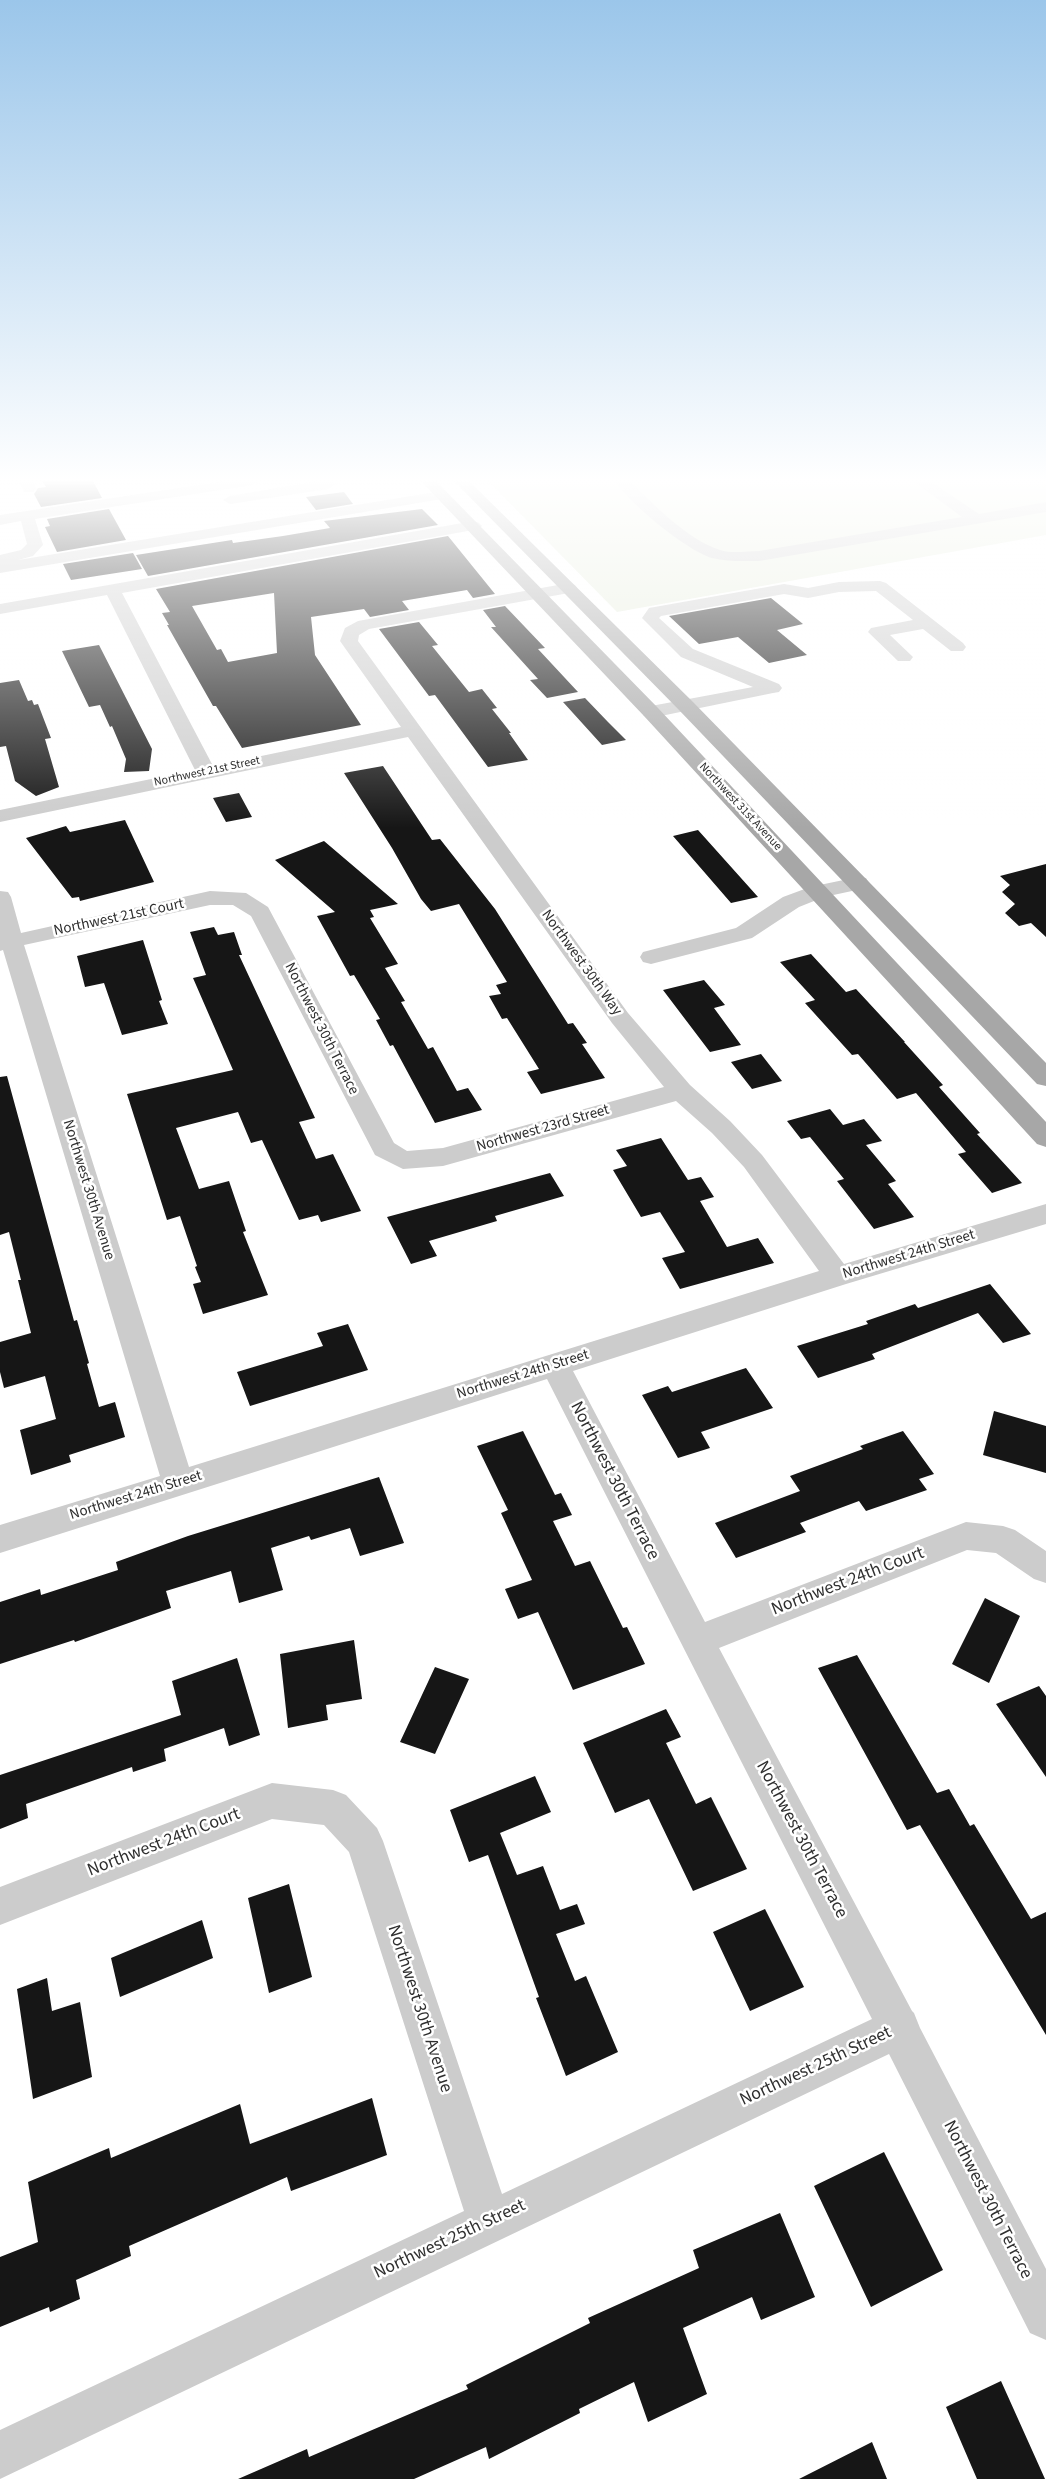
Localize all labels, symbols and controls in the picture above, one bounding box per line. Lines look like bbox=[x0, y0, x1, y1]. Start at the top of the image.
street label: Northwest 21st Street bbox=[153, 754, 261, 790]
street label: Northwest 31st Avenue bbox=[696, 760, 784, 854]
street label: Northwest 21st Court bbox=[52, 895, 186, 941]
street label: Northwest 30th Way bbox=[537, 907, 625, 1019]
street label: Northwest 30th Terrace bbox=[280, 960, 362, 1098]
street label: Northwest 23rd Street bbox=[474, 1101, 612, 1157]
street label: Northwest 30th Avenue bbox=[58, 1118, 118, 1262]
street label: Northwest 24th Street bbox=[841, 1226, 977, 1284]
street label: Northwest 24th Street bbox=[455, 1346, 591, 1404]
street label: Northwest 30th Terrace bbox=[565, 1398, 663, 1564]
street label: Northwest 24th Street bbox=[68, 1467, 204, 1525]
street label: Northwest 24th Court bbox=[769, 1543, 927, 1621]
street label: Northwest 30th Terrace bbox=[750, 1758, 852, 1922]
street label: Northwest 24th Court bbox=[85, 1804, 243, 1882]
street label: Northwest 30th Avenue bbox=[382, 1922, 456, 2096]
street label: Northwest 25th Street bbox=[737, 2022, 895, 2112]
street label: Northwest 30th Terrace bbox=[938, 2117, 1036, 2283]
street label: Northwest 25th Street bbox=[371, 2195, 529, 2285]

